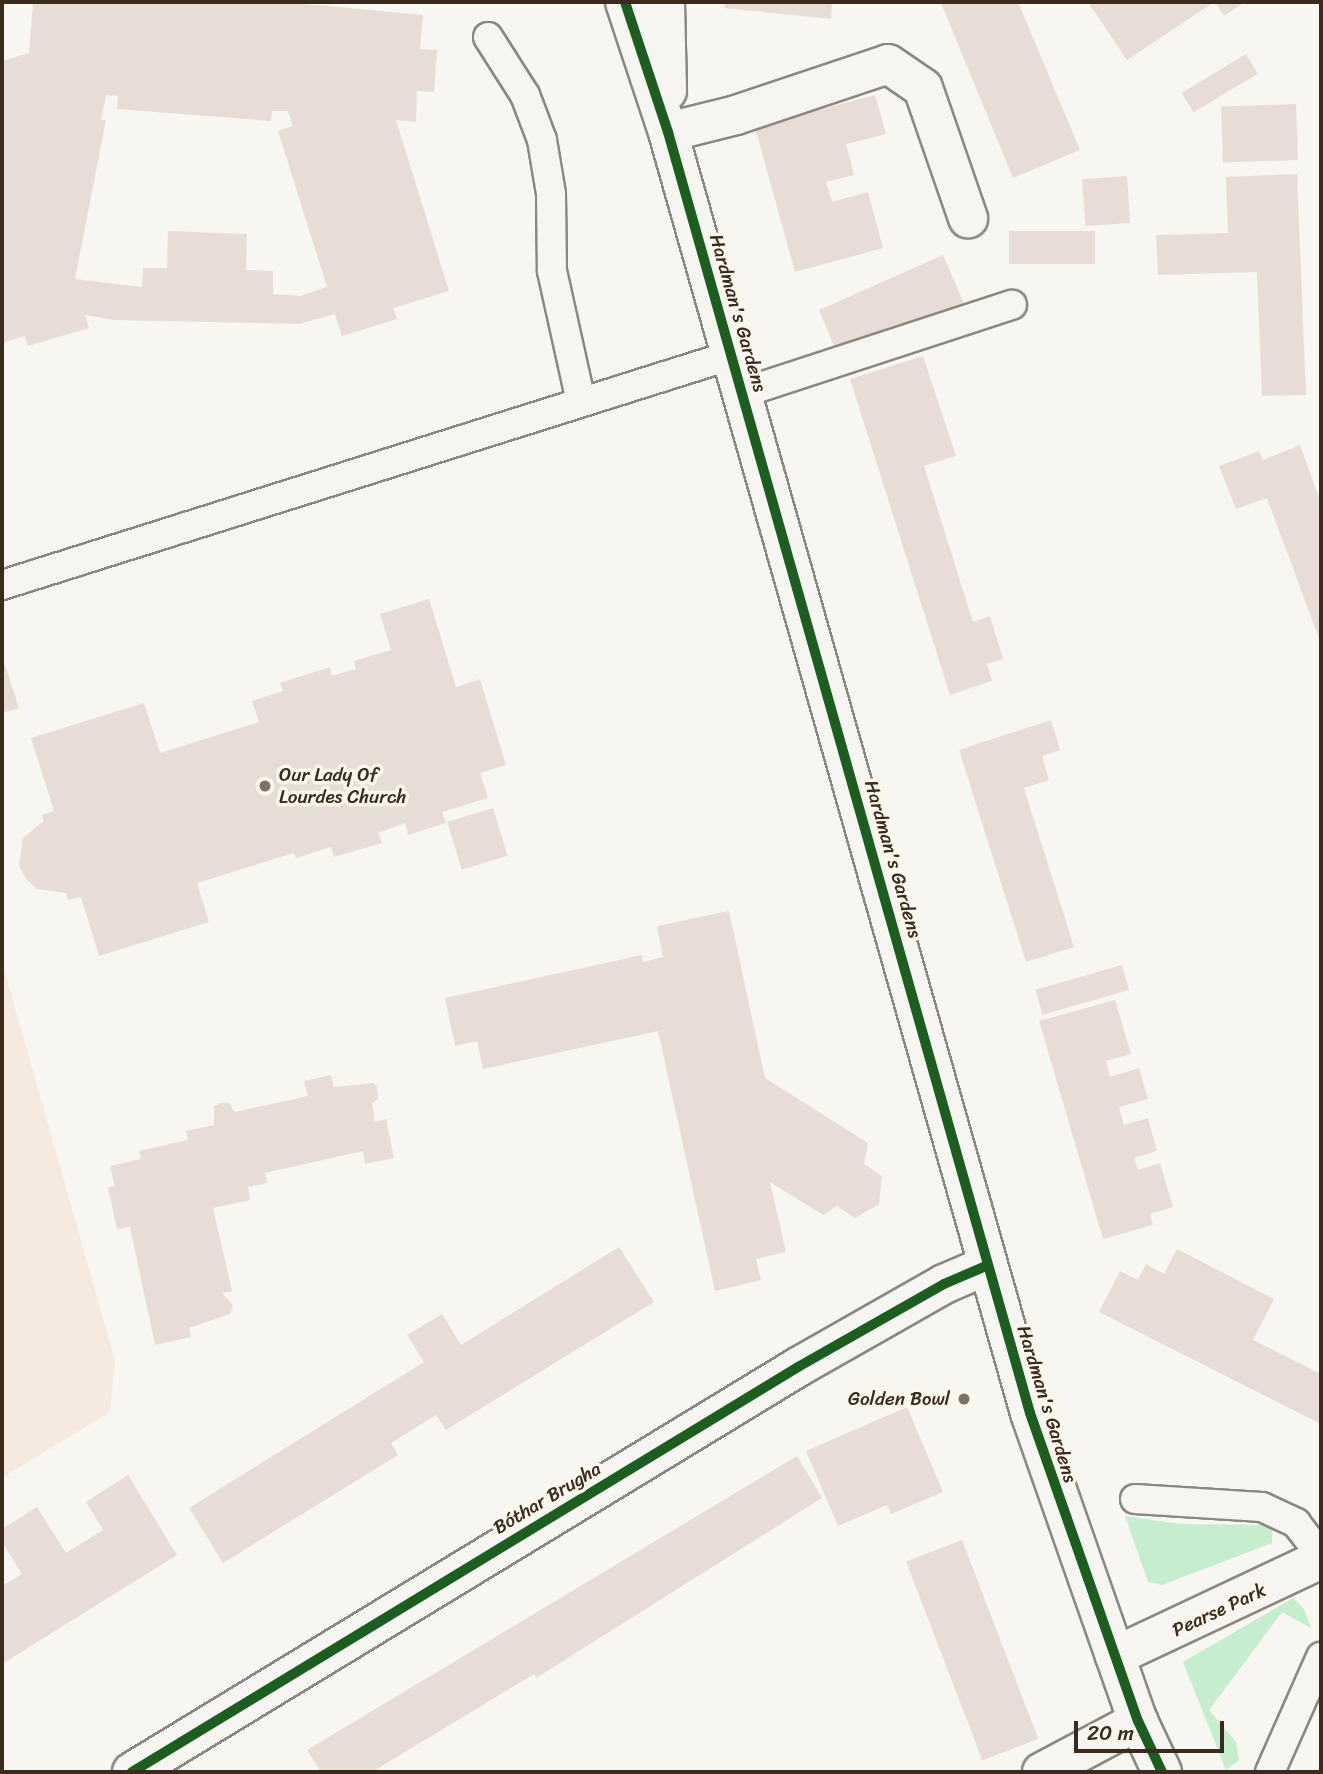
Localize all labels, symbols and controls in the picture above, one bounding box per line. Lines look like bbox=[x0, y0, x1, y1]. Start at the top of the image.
street label: Hardman's Gardens bbox=[704, 231, 772, 395]
place label: Our Lady Of Lourdes Church bbox=[279, 764, 407, 808]
street label: Hardman's Gardens bbox=[859, 777, 927, 941]
marker: Our Lady Of Lourdes Church bbox=[257, 778, 273, 794]
street label: Hardman's Gardens bbox=[1012, 1322, 1082, 1486]
place label: Golden Bowl bbox=[848, 1388, 950, 1410]
marker: Golden Bowl bbox=[956, 1391, 972, 1407]
street label: Bóthar Brugha bbox=[489, 1457, 605, 1539]
street label: Pearse Park bbox=[1169, 1578, 1269, 1642]
scale bar bbox=[1078, 1708, 1228, 1752]
text: 20 m bbox=[1087, 1714, 1134, 1752]

